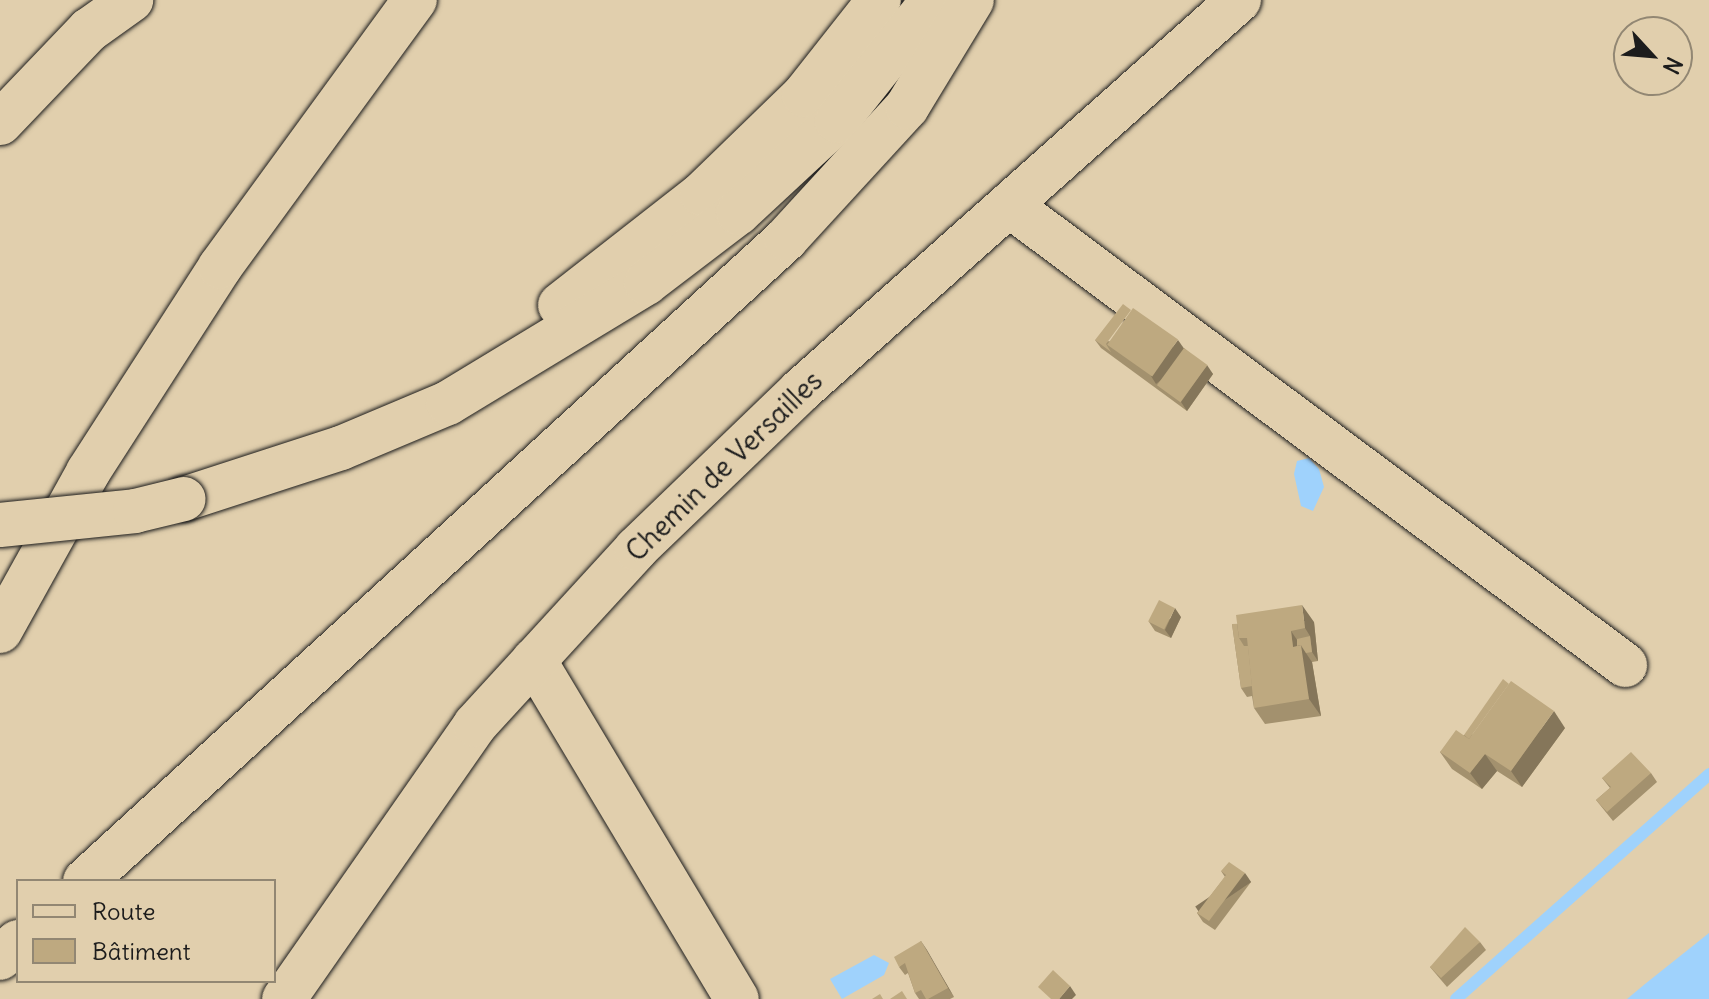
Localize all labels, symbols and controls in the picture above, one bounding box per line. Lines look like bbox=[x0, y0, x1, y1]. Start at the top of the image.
north arrow bbox=[1613, 16, 1693, 96]
text: N bbox=[1657, 53, 1689, 79]
street label: Chemin de Versailles bbox=[619, 364, 829, 568]
legend bbox=[16, 879, 276, 983]
text: Route bbox=[92, 896, 155, 926]
text: Bâtiment bbox=[92, 936, 191, 966]

